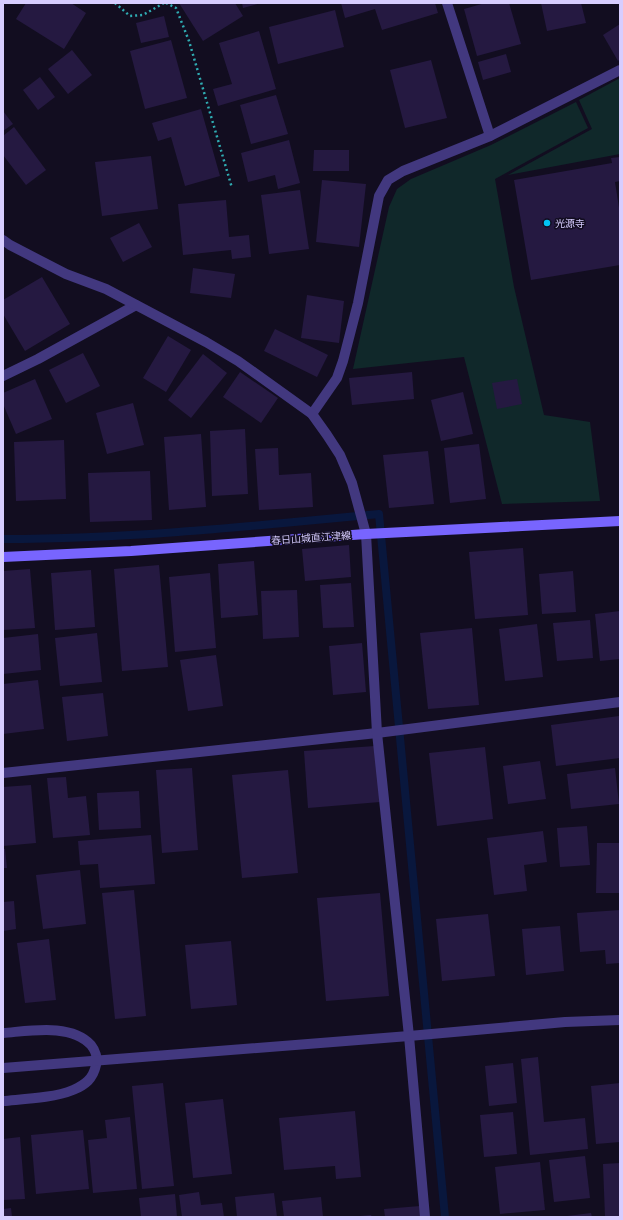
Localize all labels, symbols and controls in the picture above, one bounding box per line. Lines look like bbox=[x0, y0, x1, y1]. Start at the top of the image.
marker: 光源寺 bbox=[542, 218, 552, 228]
place label: 光源寺 bbox=[555, 218, 585, 229]
street label: 春日山城直江津線 bbox=[271, 530, 351, 546]

